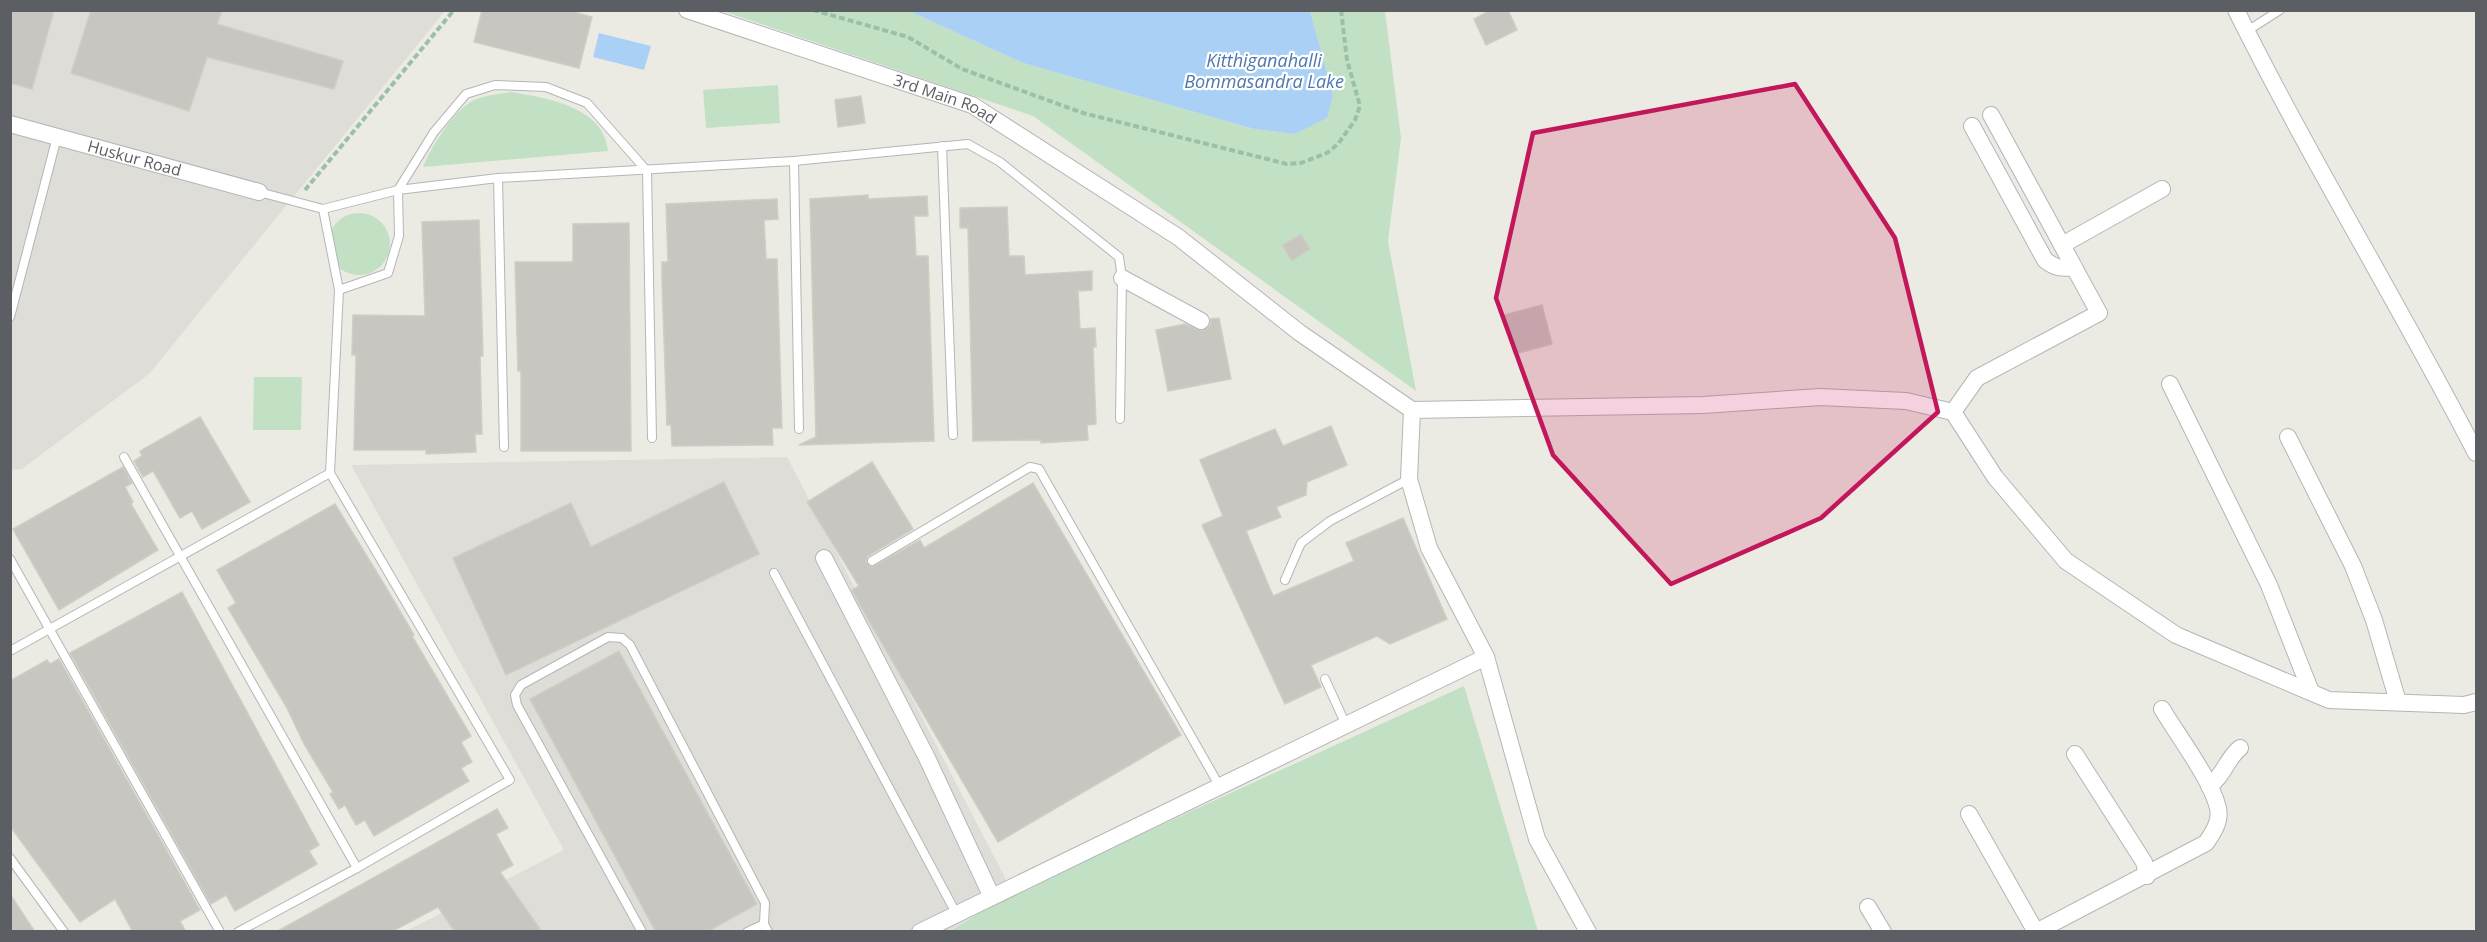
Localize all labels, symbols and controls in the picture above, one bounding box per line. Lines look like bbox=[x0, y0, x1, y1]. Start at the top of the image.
water label: Kitthiganahalli Bommasandra Lake bbox=[1184, 48, 1344, 93]
street label: 3rd Main Road bbox=[891, 69, 1001, 129]
street label: Huskur Road bbox=[85, 135, 184, 181]

